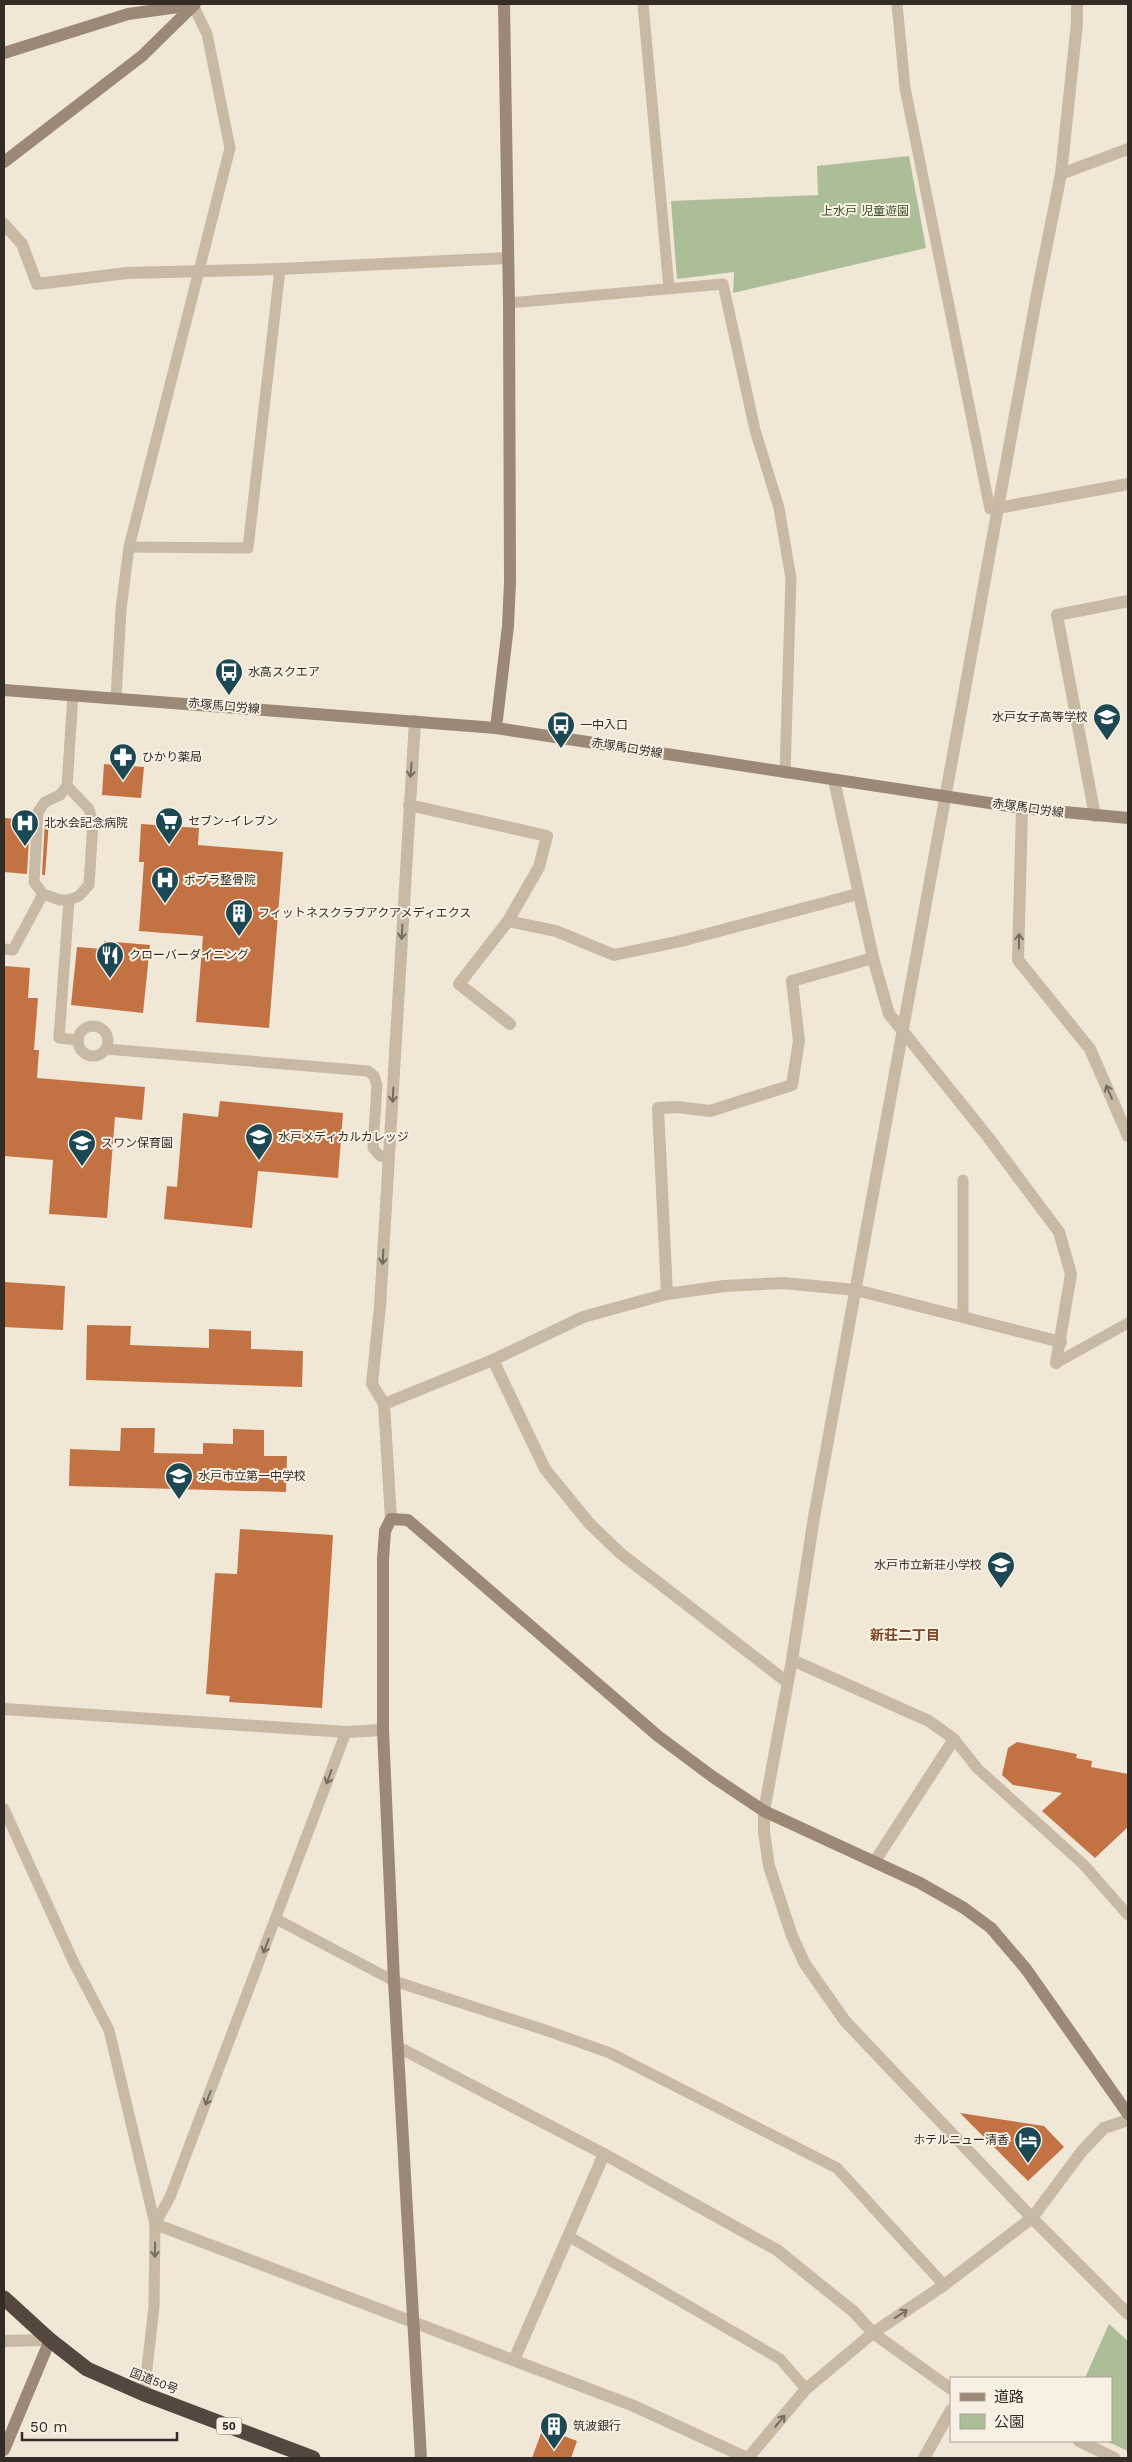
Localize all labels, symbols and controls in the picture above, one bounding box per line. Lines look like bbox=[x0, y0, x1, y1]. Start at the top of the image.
park label: 上水戸 児童遊園 bbox=[821, 204, 909, 218]
bus stop icon: 水高スクエア bbox=[214, 657, 244, 696]
place label: 水高スクエア bbox=[248, 665, 320, 679]
street label: 赤塚馬口労線 bbox=[188, 696, 260, 716]
school or university icon: 水戸女子高等学校 bbox=[1092, 702, 1122, 741]
bus stop icon: 一中入口 bbox=[546, 710, 576, 749]
place label: 水戸女子高等学校 bbox=[992, 710, 1088, 724]
place label: 一中入口 bbox=[580, 718, 628, 732]
street label: 赤塚馬口労線 bbox=[590, 735, 664, 761]
pharmacy icon: ひかり薬局 bbox=[108, 742, 138, 781]
place label: ひかり薬局 bbox=[142, 750, 202, 764]
one-way arrow bbox=[407, 762, 416, 778]
street label: 赤塚馬口労線 bbox=[991, 796, 1065, 820]
supermarket icon: セブン-イレブン bbox=[154, 806, 184, 845]
hospital icon: 北水会記念病院 bbox=[10, 808, 40, 847]
place label: セブン-イレブン bbox=[188, 814, 278, 828]
place label: 北水会記念病院 bbox=[44, 816, 128, 830]
hospital icon: ポプラ整骨院 bbox=[150, 865, 180, 904]
place label: ポプラ整骨院 bbox=[184, 873, 256, 887]
building icon: フィットネスクラブアクアメディエクス bbox=[224, 898, 254, 937]
place label: フィットネスクラブアクアメディエクス bbox=[258, 906, 471, 920]
one-way arrow bbox=[398, 924, 407, 940]
one-way arrow bbox=[1014, 933, 1024, 949]
restaurant icon: クローバーダイニング bbox=[95, 940, 125, 979]
place label: クローバーダイニング bbox=[129, 948, 249, 962]
one-way arrow bbox=[1103, 1085, 1113, 1100]
one-way arrow bbox=[388, 1086, 397, 1102]
school or university icon: 水戸メディカルカレッジ bbox=[244, 1122, 274, 1161]
school or university icon: スワン保育園 bbox=[67, 1128, 97, 1167]
place label: 水戸メディカルカレッジ bbox=[278, 1130, 409, 1144]
place label: スワン保育園 bbox=[101, 1136, 173, 1150]
one-way arrow bbox=[379, 1248, 388, 1264]
school or university icon: 水戸市立第一中学校 bbox=[164, 1461, 194, 1500]
place label: 水戸市立第一中学校 bbox=[198, 1469, 306, 1483]
school or university icon: 水戸市立新荘小学校 bbox=[986, 1550, 1016, 1589]
place label: 水戸市立新荘小学校 bbox=[874, 1558, 982, 1572]
district label: 新荘二丁目 bbox=[870, 1627, 940, 1643]
one-way arrow bbox=[324, 1769, 333, 1785]
one-way arrow bbox=[261, 1938, 270, 1953]
one-way arrow bbox=[203, 2090, 212, 2105]
hotel icon: ホテルニュー清香 bbox=[1013, 2125, 1043, 2164]
place label: ホテルニュー清香 bbox=[913, 2133, 1009, 2147]
one-way arrow bbox=[150, 2241, 160, 2257]
one-way arrow bbox=[894, 2309, 908, 2319]
street label: 国道50号 bbox=[128, 2365, 180, 2397]
legend bbox=[950, 2377, 1112, 2442]
text: 道路 bbox=[994, 2388, 1024, 2406]
scale bar bbox=[22, 2410, 178, 2442]
building icon: 筑波銀行 bbox=[539, 2411, 569, 2450]
text: 公園 bbox=[994, 2413, 1024, 2431]
one-way arrow bbox=[774, 2415, 785, 2428]
text: 50 m bbox=[30, 2418, 67, 2436]
road number: 50 bbox=[216, 2418, 242, 2434]
place label: 筑波銀行 bbox=[573, 2419, 621, 2433]

